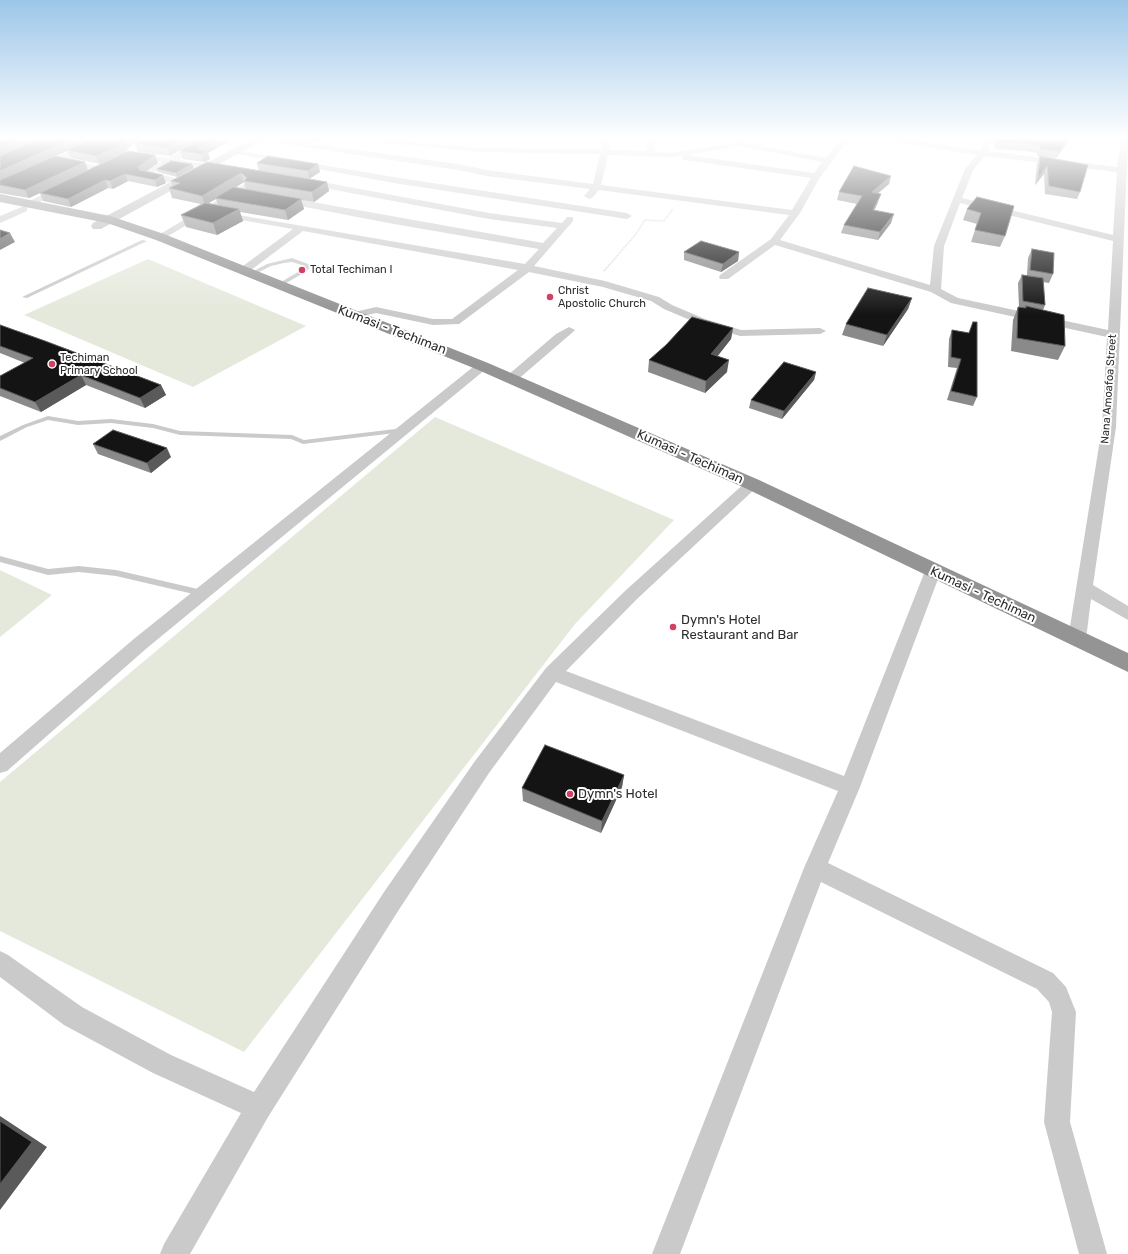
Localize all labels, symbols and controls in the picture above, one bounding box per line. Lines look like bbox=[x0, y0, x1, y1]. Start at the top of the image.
place label: Total Techiman I bbox=[310, 263, 392, 277]
marker: Total Techiman I bbox=[297, 265, 307, 275]
place label: Christ Apostolic Church bbox=[558, 284, 646, 310]
marker: Christ Apostolic Church bbox=[545, 292, 555, 302]
street label: Kumasi - Techiman bbox=[336, 302, 448, 358]
street label: Nana Amoafoa Street bbox=[1099, 334, 1119, 444]
place label: Techiman Primary School bbox=[60, 351, 138, 377]
marker: Techiman Primary School bbox=[47, 359, 57, 369]
street label: Kumasi - Techiman bbox=[634, 427, 746, 487]
street label: Kumasi - Techiman bbox=[928, 564, 1038, 626]
place label: Dymn's Hotel Restaurant and Bar bbox=[681, 612, 798, 643]
marker: Dymn's Hotel Restaurant and Bar bbox=[668, 622, 678, 632]
place label: Dymn's Hotel bbox=[578, 786, 658, 802]
marker: Dymn's Hotel bbox=[565, 789, 575, 799]

